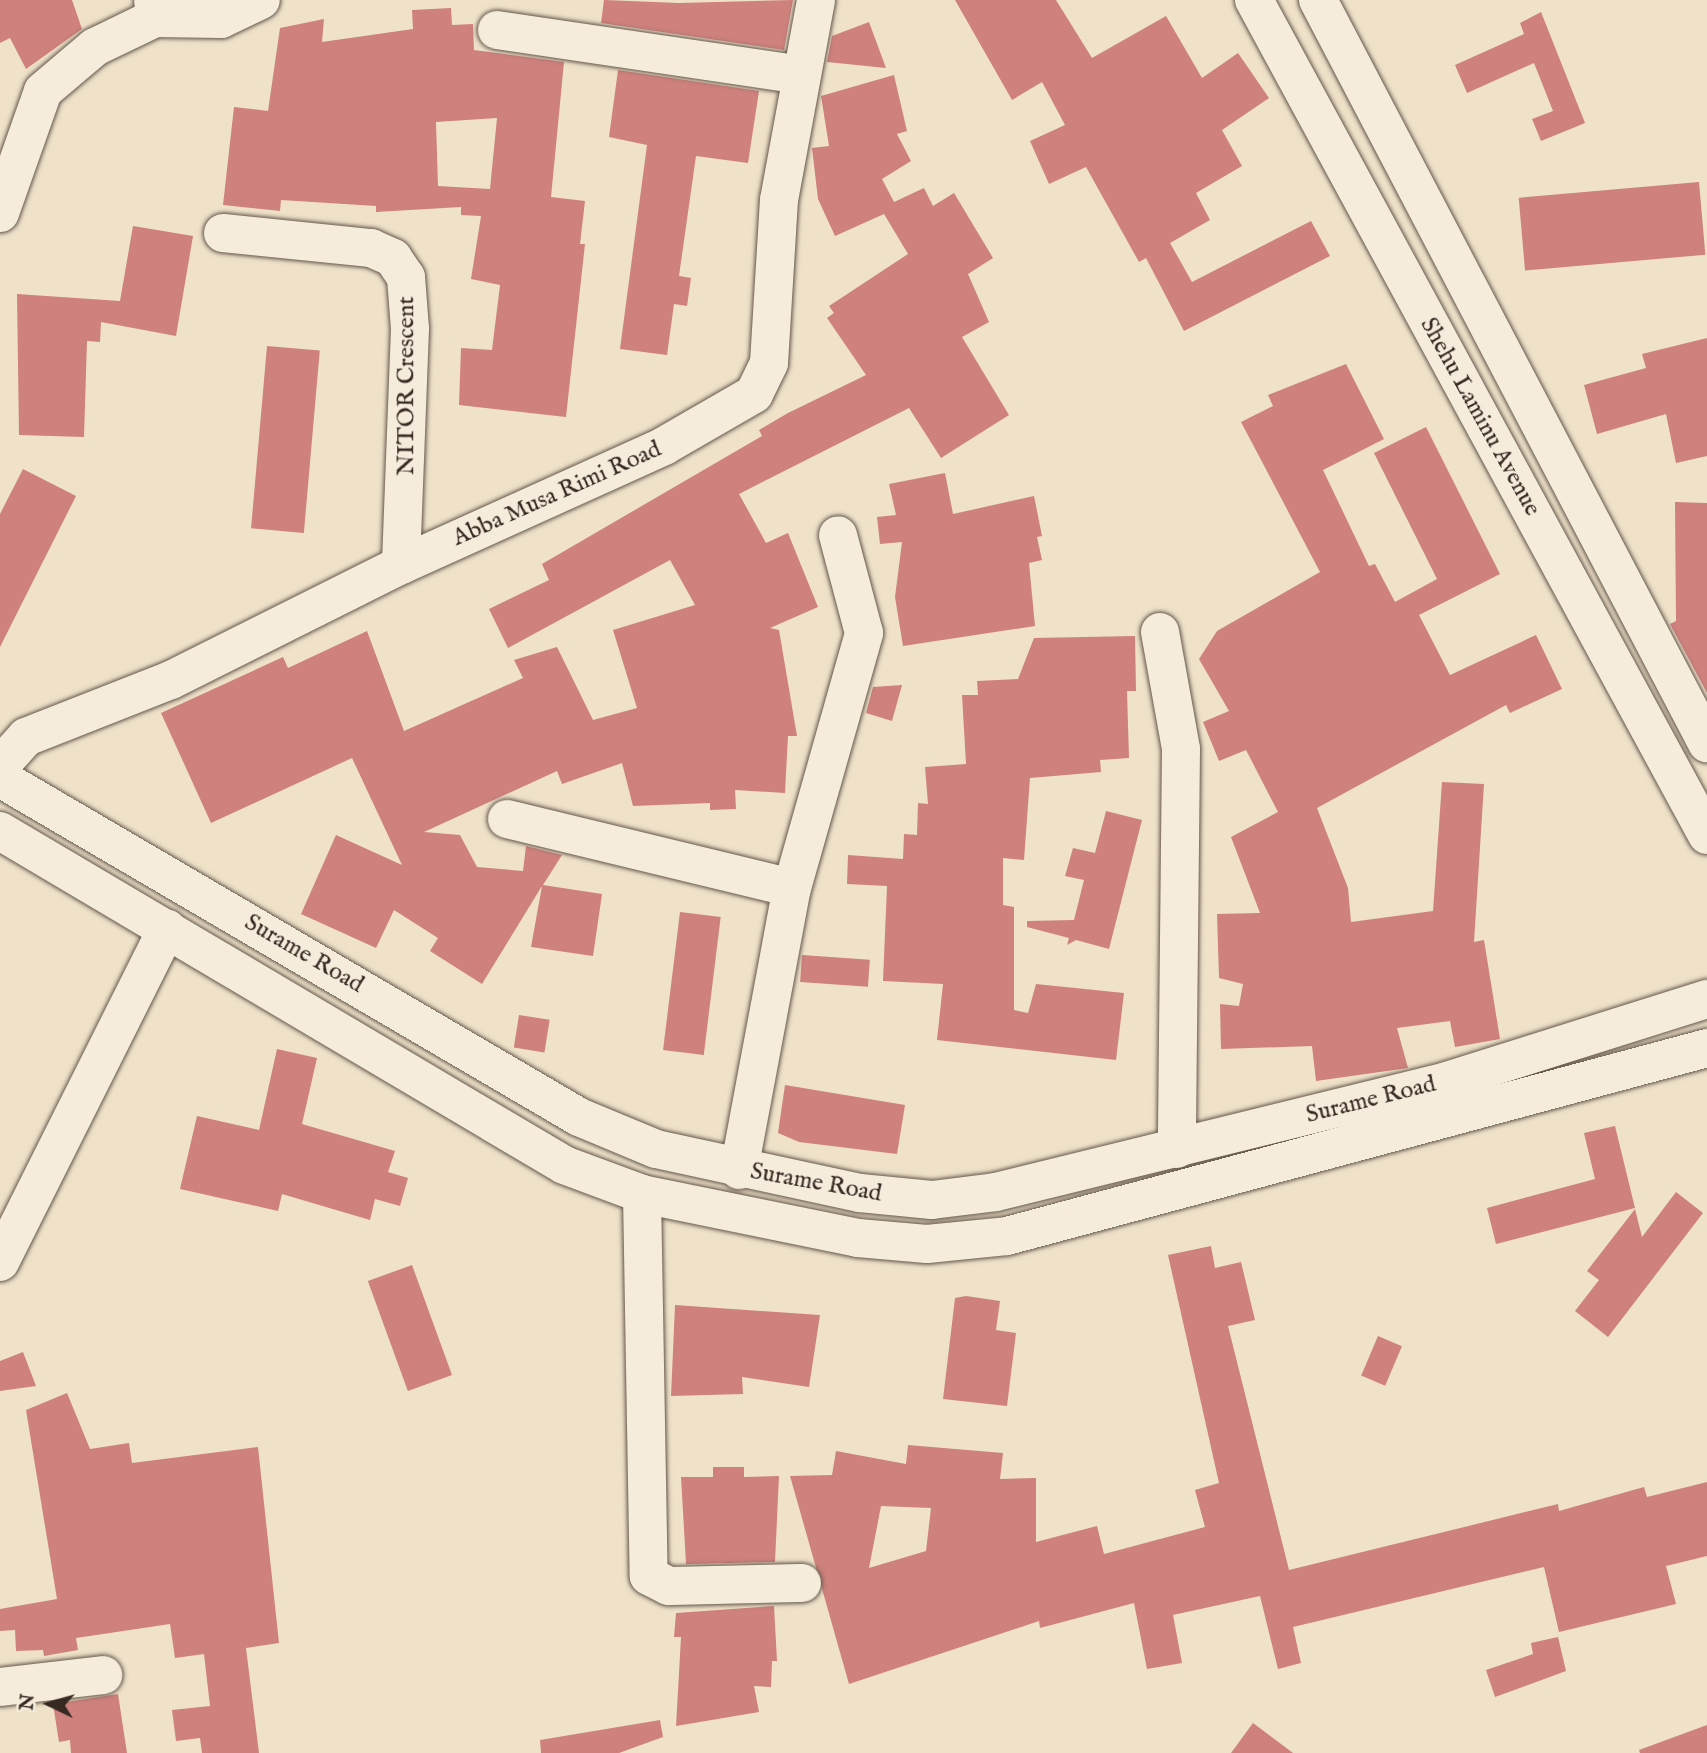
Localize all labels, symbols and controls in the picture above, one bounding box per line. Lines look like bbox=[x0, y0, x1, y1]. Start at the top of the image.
street label: NITOR Crescent bbox=[393, 296, 421, 476]
street label: Shehu Laminu Avenue bbox=[1414, 313, 1546, 521]
street label: Abba Musa Rimi Road bbox=[448, 435, 666, 553]
street label: Surame Road bbox=[239, 908, 369, 1000]
street label: Surame Road bbox=[1303, 1070, 1439, 1130]
street label: Surame Road bbox=[748, 1157, 884, 1209]
north arrow bbox=[14, 1669, 84, 1739]
text: N bbox=[15, 1693, 41, 1711]

